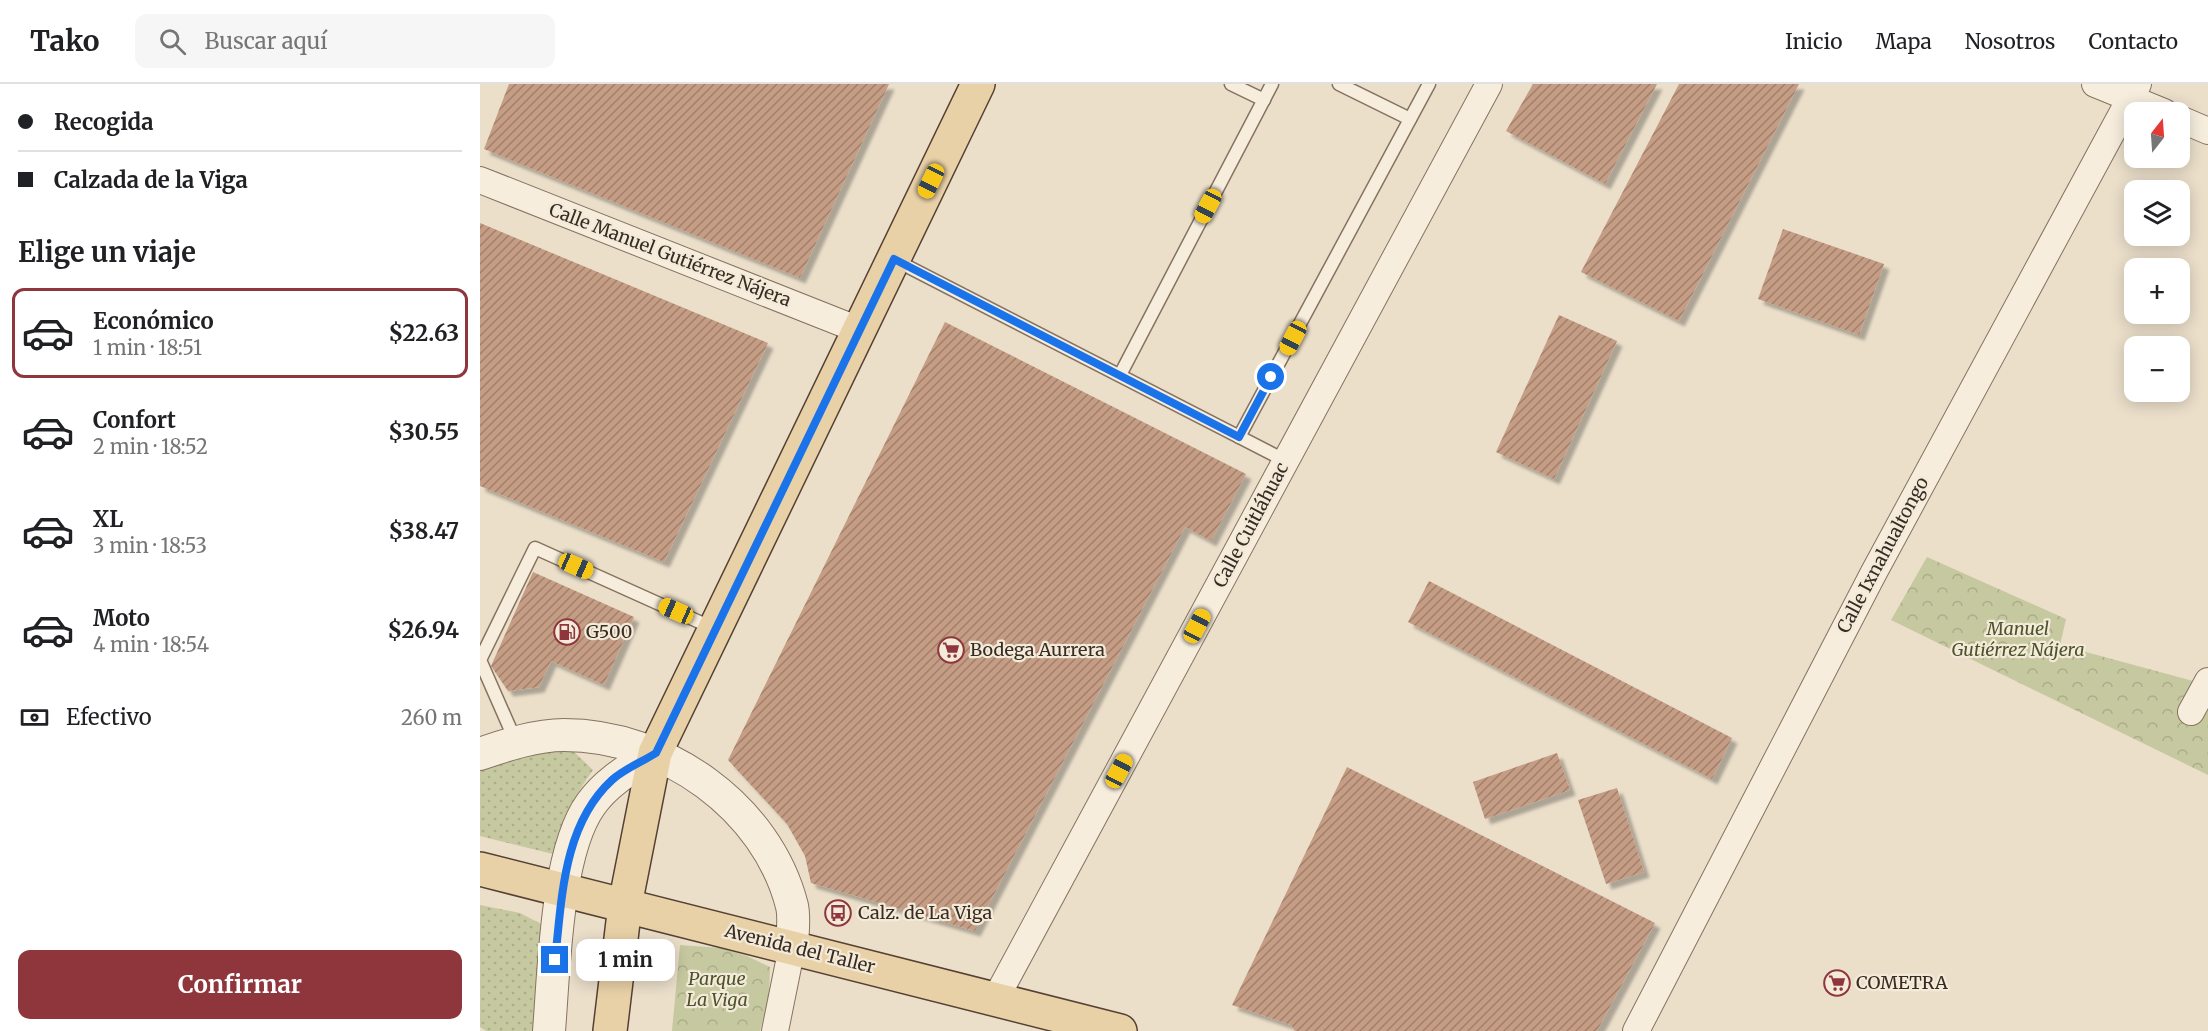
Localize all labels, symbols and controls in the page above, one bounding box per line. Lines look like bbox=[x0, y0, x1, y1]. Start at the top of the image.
search box bbox=[135, 14, 555, 68]
text: Tako bbox=[30, 23, 99, 59]
icon: search bbox=[156, 25, 189, 58]
text: Buscar aquí bbox=[204, 27, 327, 55]
text: Inicio bbox=[1785, 28, 1843, 55]
text: Mapa bbox=[1876, 28, 1932, 55]
text: Nosotros bbox=[1965, 28, 2055, 55]
text: Contacto bbox=[2088, 28, 2178, 55]
north arrow bbox=[2124, 102, 2190, 168]
map controls bbox=[2124, 102, 2190, 402]
text: Recogida bbox=[54, 108, 154, 136]
car bbox=[915, 161, 947, 201]
text: Calzada de la Viga bbox=[54, 166, 248, 194]
button: layers bbox=[2124, 180, 2190, 246]
car bbox=[1192, 186, 1224, 226]
street label: Calle Manuel Gutiérrez Nájera bbox=[546, 198, 795, 311]
text: Elige un viaje bbox=[18, 235, 196, 269]
button: + bbox=[2124, 258, 2190, 324]
icon: car bbox=[21, 306, 75, 360]
text: Económico bbox=[93, 307, 214, 335]
car bbox=[1277, 318, 1309, 358]
text: $22.63 bbox=[388, 319, 459, 347]
text: 1 min · 18:51 bbox=[93, 335, 202, 360]
button: − bbox=[2124, 336, 2190, 402]
route start bbox=[1257, 363, 1284, 390]
icon: car bbox=[21, 405, 75, 459]
text: Confort bbox=[93, 406, 176, 434]
text: $30.55 bbox=[388, 418, 459, 446]
text: 2 min · 18:52 bbox=[93, 434, 208, 459]
street label: Calle Cuitláhuac bbox=[1208, 458, 1293, 591]
street label: Calle Ixnahualtongo bbox=[1832, 473, 1933, 637]
icon: car bbox=[21, 504, 75, 558]
text: XL bbox=[93, 505, 123, 533]
text: $38.47 bbox=[388, 517, 459, 545]
text: 3 min · 18:53 bbox=[93, 533, 207, 558]
car bbox=[556, 550, 596, 582]
car bbox=[656, 595, 696, 627]
icon: car bbox=[21, 603, 75, 657]
text: Moto bbox=[93, 604, 150, 632]
car bbox=[1181, 606, 1213, 646]
text: $26.94 bbox=[387, 616, 459, 644]
fuel station icon: G500 bbox=[552, 617, 582, 647]
park label: Manuel Gutiérrez Nájera bbox=[1951, 617, 2085, 661]
place label: G500 bbox=[586, 620, 632, 643]
text: 4 min · 18:54 bbox=[93, 632, 209, 657]
supermarket icon: Bodega Aurrera bbox=[936, 635, 966, 665]
place label: Bodega Aurrera bbox=[970, 638, 1105, 661]
icon: cash bbox=[18, 701, 51, 734]
text: Efectivo bbox=[66, 703, 152, 731]
text: 260 m bbox=[401, 705, 462, 730]
car bbox=[1103, 751, 1135, 791]
bus stop icon: Calz. de La Viga bbox=[823, 898, 853, 928]
place label: Calz. de La Viga bbox=[858, 901, 993, 924]
street label: Avenida del Taller bbox=[721, 918, 878, 978]
callout: 1 min bbox=[576, 939, 675, 981]
route end bbox=[541, 946, 568, 973]
text: 1 min bbox=[598, 947, 653, 972]
button: Confirmar bbox=[18, 950, 462, 1019]
park label: Parque La Viga bbox=[686, 967, 748, 1011]
supermarket icon: COMETRA bbox=[1822, 968, 1852, 998]
place label: COMETRA bbox=[1856, 971, 1948, 994]

